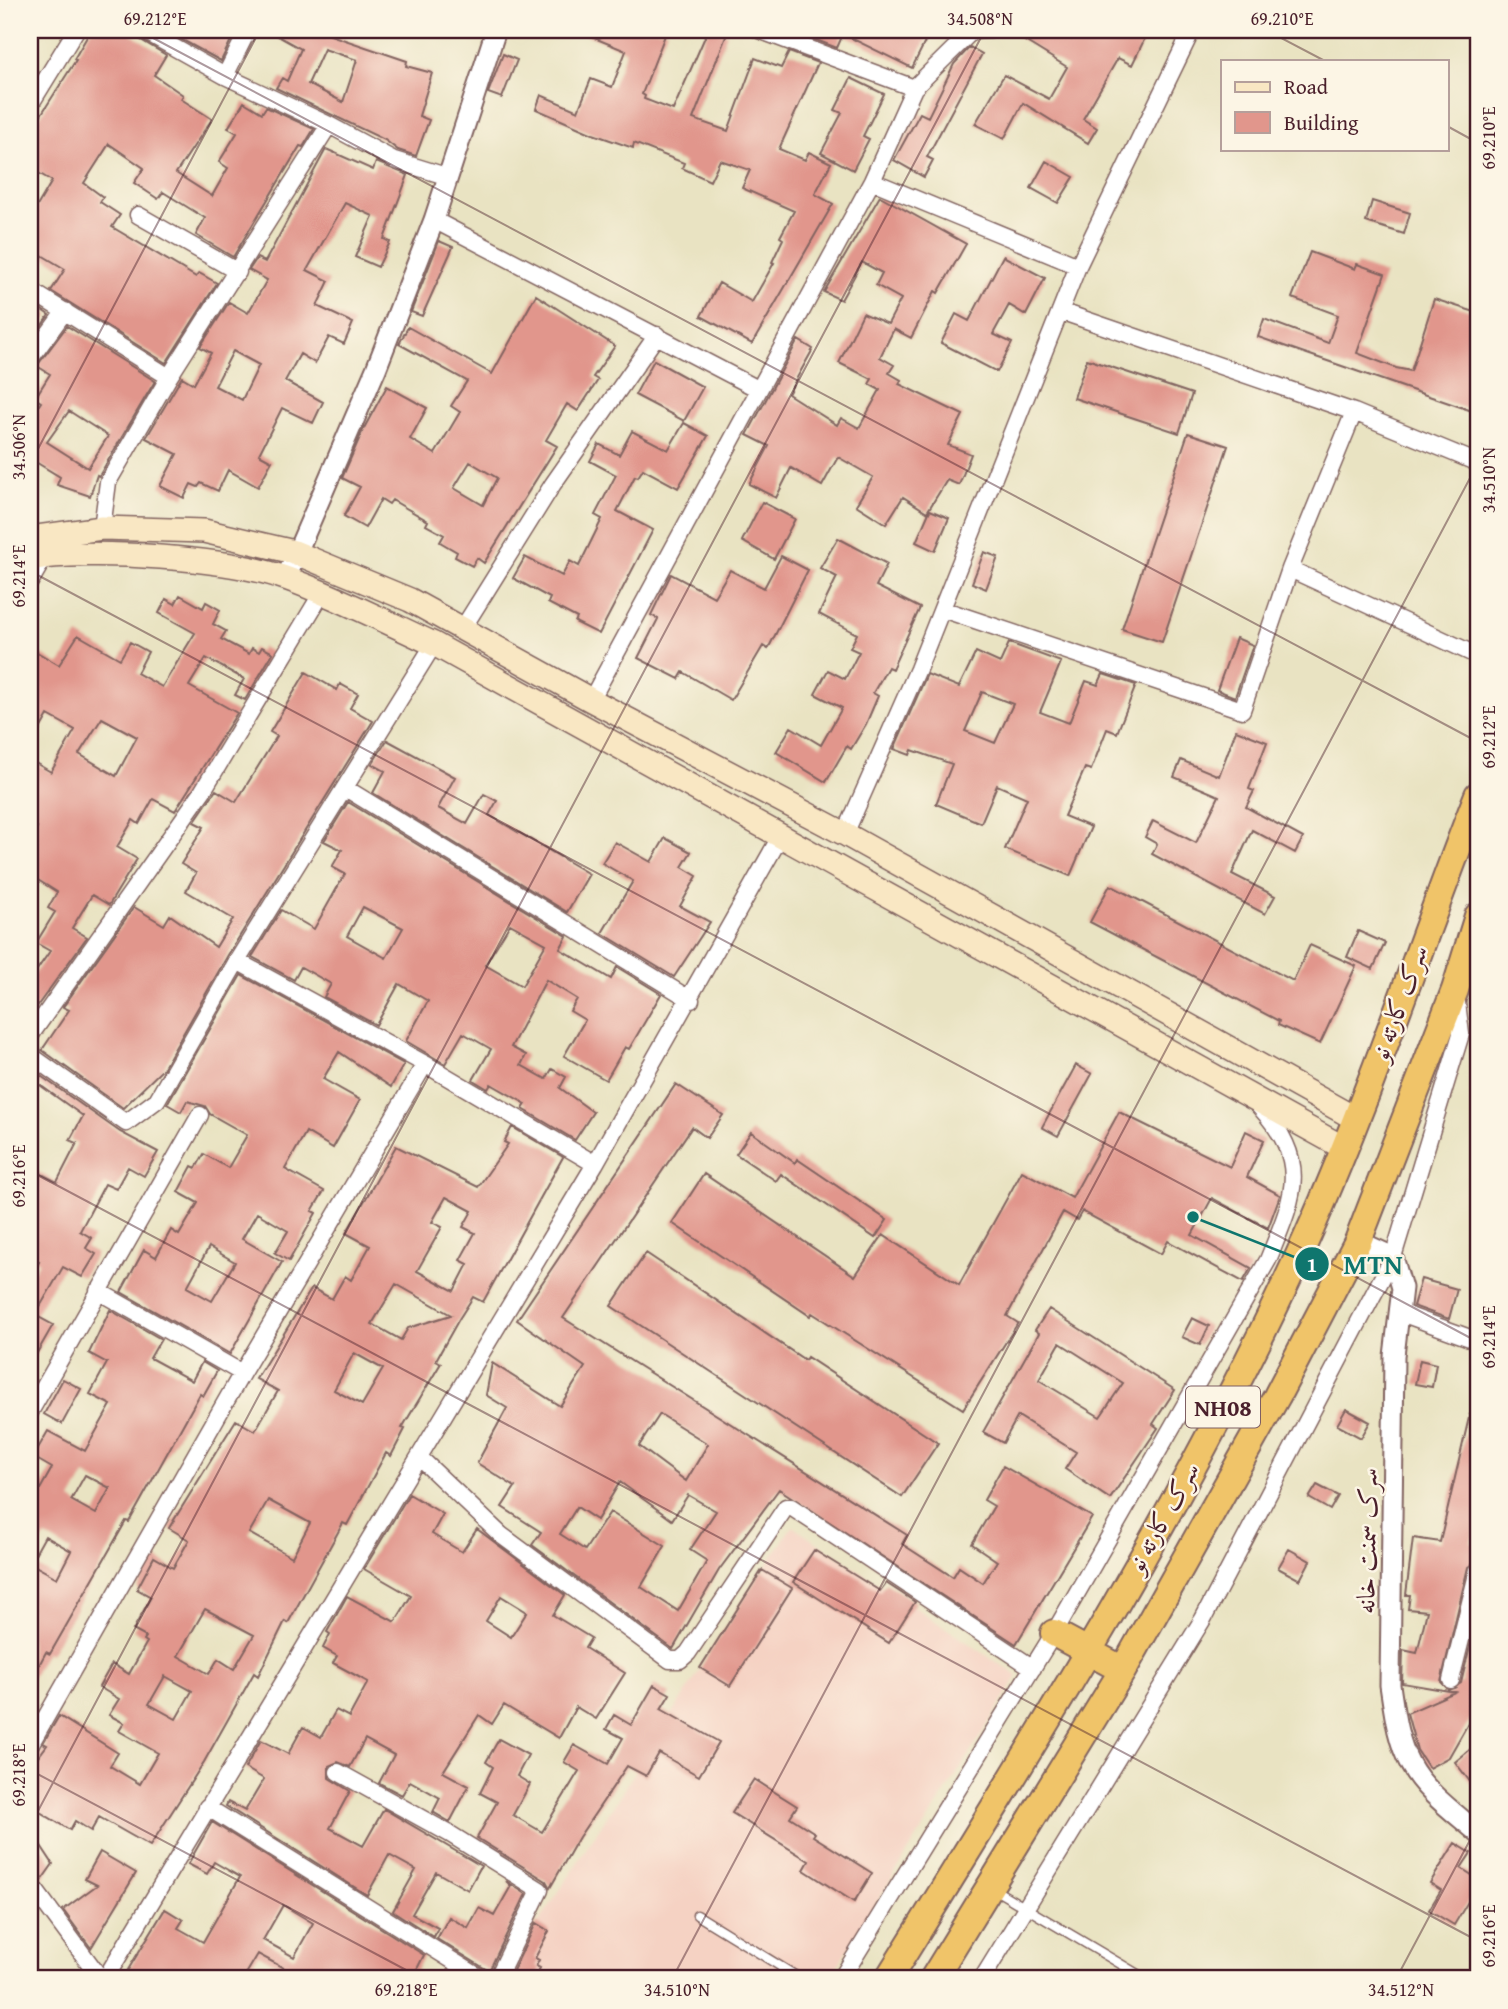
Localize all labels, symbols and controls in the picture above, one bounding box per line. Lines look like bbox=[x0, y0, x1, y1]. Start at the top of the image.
text: 69.212°E bbox=[123, 5, 187, 32]
text: 34.508°N bbox=[947, 5, 1013, 32]
text: 69.210°E bbox=[1250, 5, 1314, 32]
legend bbox=[1221, 60, 1448, 150]
text: Road bbox=[1284, 71, 1329, 102]
text: 69.210°E bbox=[1475, 106, 1502, 170]
text: Building bbox=[1284, 107, 1359, 138]
text: 34.506°N bbox=[5, 414, 32, 480]
text: 34.510°N bbox=[1475, 447, 1502, 513]
text: 69.214°E bbox=[5, 544, 32, 608]
text: 69.212°E bbox=[1475, 705, 1502, 769]
street label: سرک کارته نو bbox=[1358, 939, 1437, 1070]
text: 69.216°E bbox=[5, 1144, 32, 1208]
callout: MTN bbox=[1295, 1240, 1417, 1289]
text: MTN bbox=[1343, 1243, 1403, 1284]
text: 1 bbox=[1307, 1249, 1317, 1280]
text: 69.214°E bbox=[1475, 1305, 1502, 1369]
road number: NH08 bbox=[1186, 1386, 1260, 1428]
street label: سرک کارته نو bbox=[1114, 1454, 1208, 1582]
street label: سرک سمنت خانه bbox=[1345, 1468, 1387, 1614]
text: 69.218°E bbox=[5, 1743, 32, 1807]
text: 69.216°E bbox=[1475, 1904, 1502, 1968]
text: 69.218°E bbox=[374, 1976, 438, 2003]
text: 34.510°N bbox=[644, 1976, 710, 2003]
text: 34.512°N bbox=[1368, 1976, 1434, 2003]

